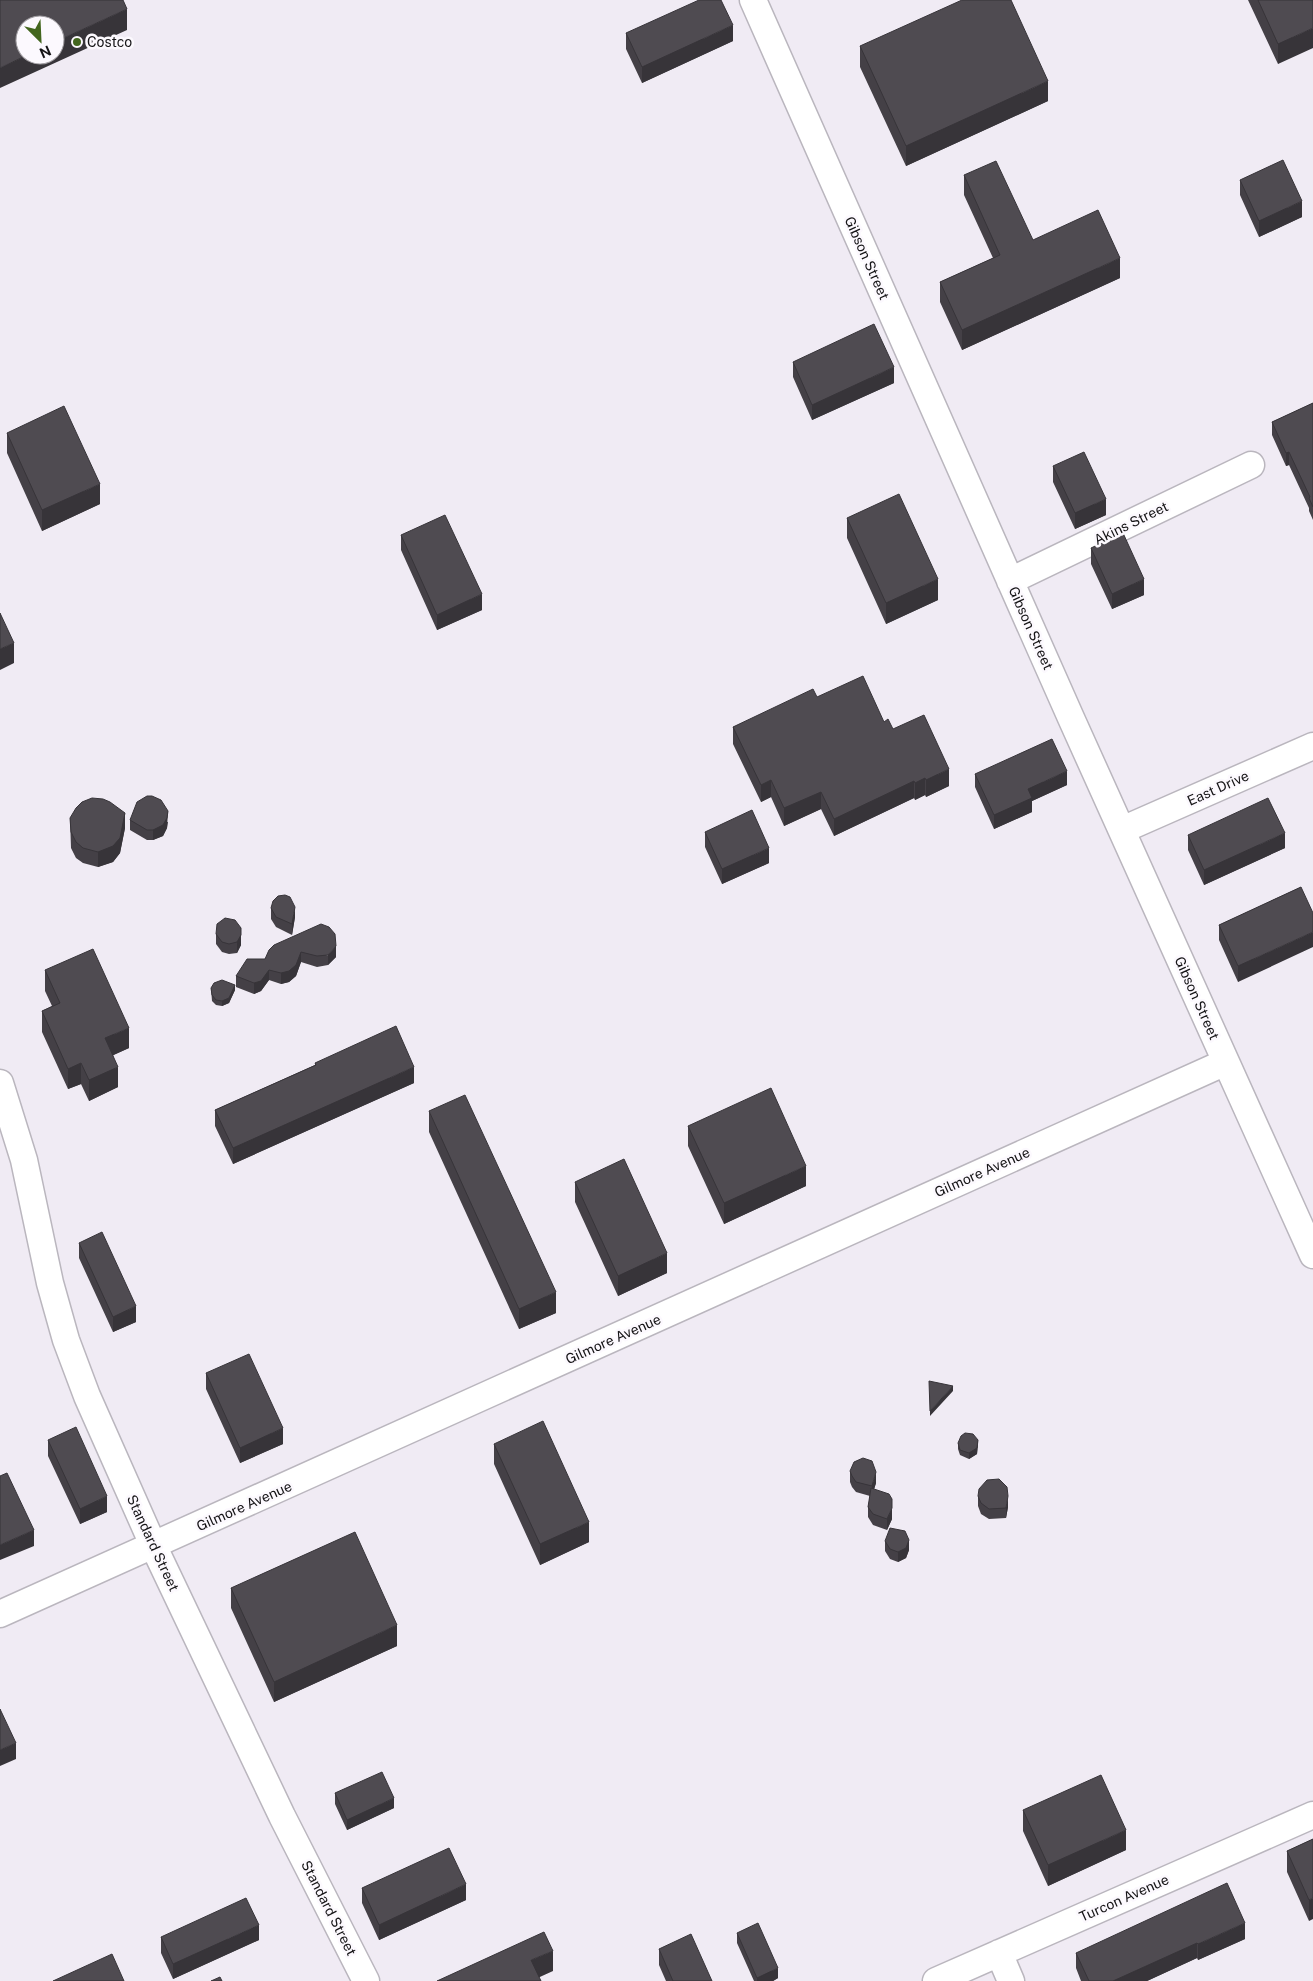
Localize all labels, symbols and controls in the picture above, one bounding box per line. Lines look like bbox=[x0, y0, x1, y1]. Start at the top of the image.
north arrow bbox=[15, 15, 65, 65]
place label: Costco bbox=[87, 34, 132, 50]
marker: Costco bbox=[71, 36, 83, 48]
text: N bbox=[37, 42, 54, 61]
street label: Gibson Street bbox=[841, 214, 893, 302]
street label: Akins Street bbox=[1091, 498, 1171, 548]
street label: Gibson Street bbox=[1005, 584, 1057, 672]
street label: East Drive bbox=[1185, 767, 1251, 809]
street label: Gibson Street bbox=[1171, 954, 1223, 1042]
street label: Gilmore Avenue bbox=[932, 1144, 1032, 1200]
street label: Gilmore Avenue bbox=[563, 1311, 663, 1367]
street label: Gilmore Avenue bbox=[194, 1478, 294, 1534]
street label: Standard Street bbox=[124, 1492, 182, 1594]
street label: Standard Street bbox=[298, 1858, 360, 1958]
street label: Turcon Avenue bbox=[1077, 1871, 1171, 1925]

